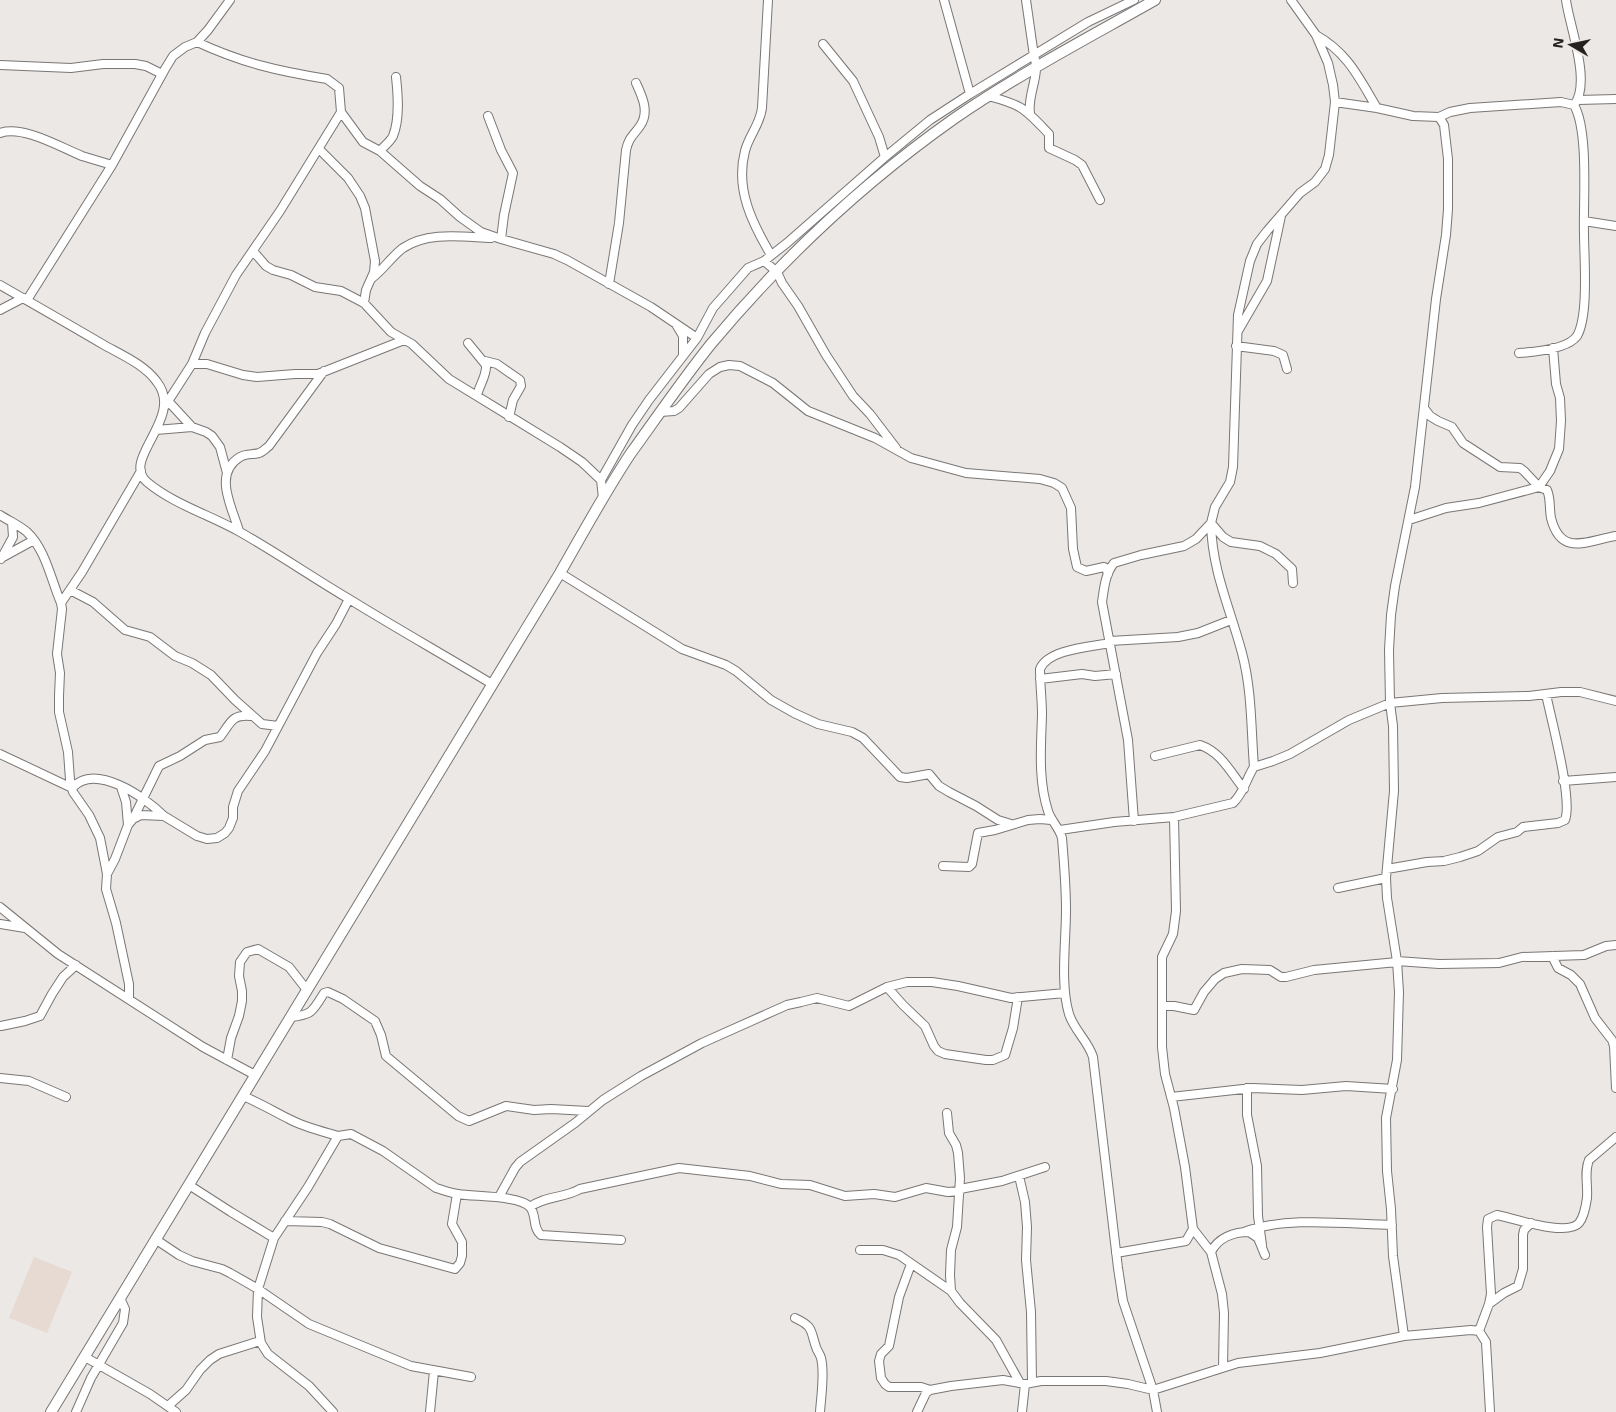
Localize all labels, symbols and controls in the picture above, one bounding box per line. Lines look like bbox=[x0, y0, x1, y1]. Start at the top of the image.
north arrow bbox=[1546, 20, 1596, 70]
text: N bbox=[1548, 37, 1567, 49]

